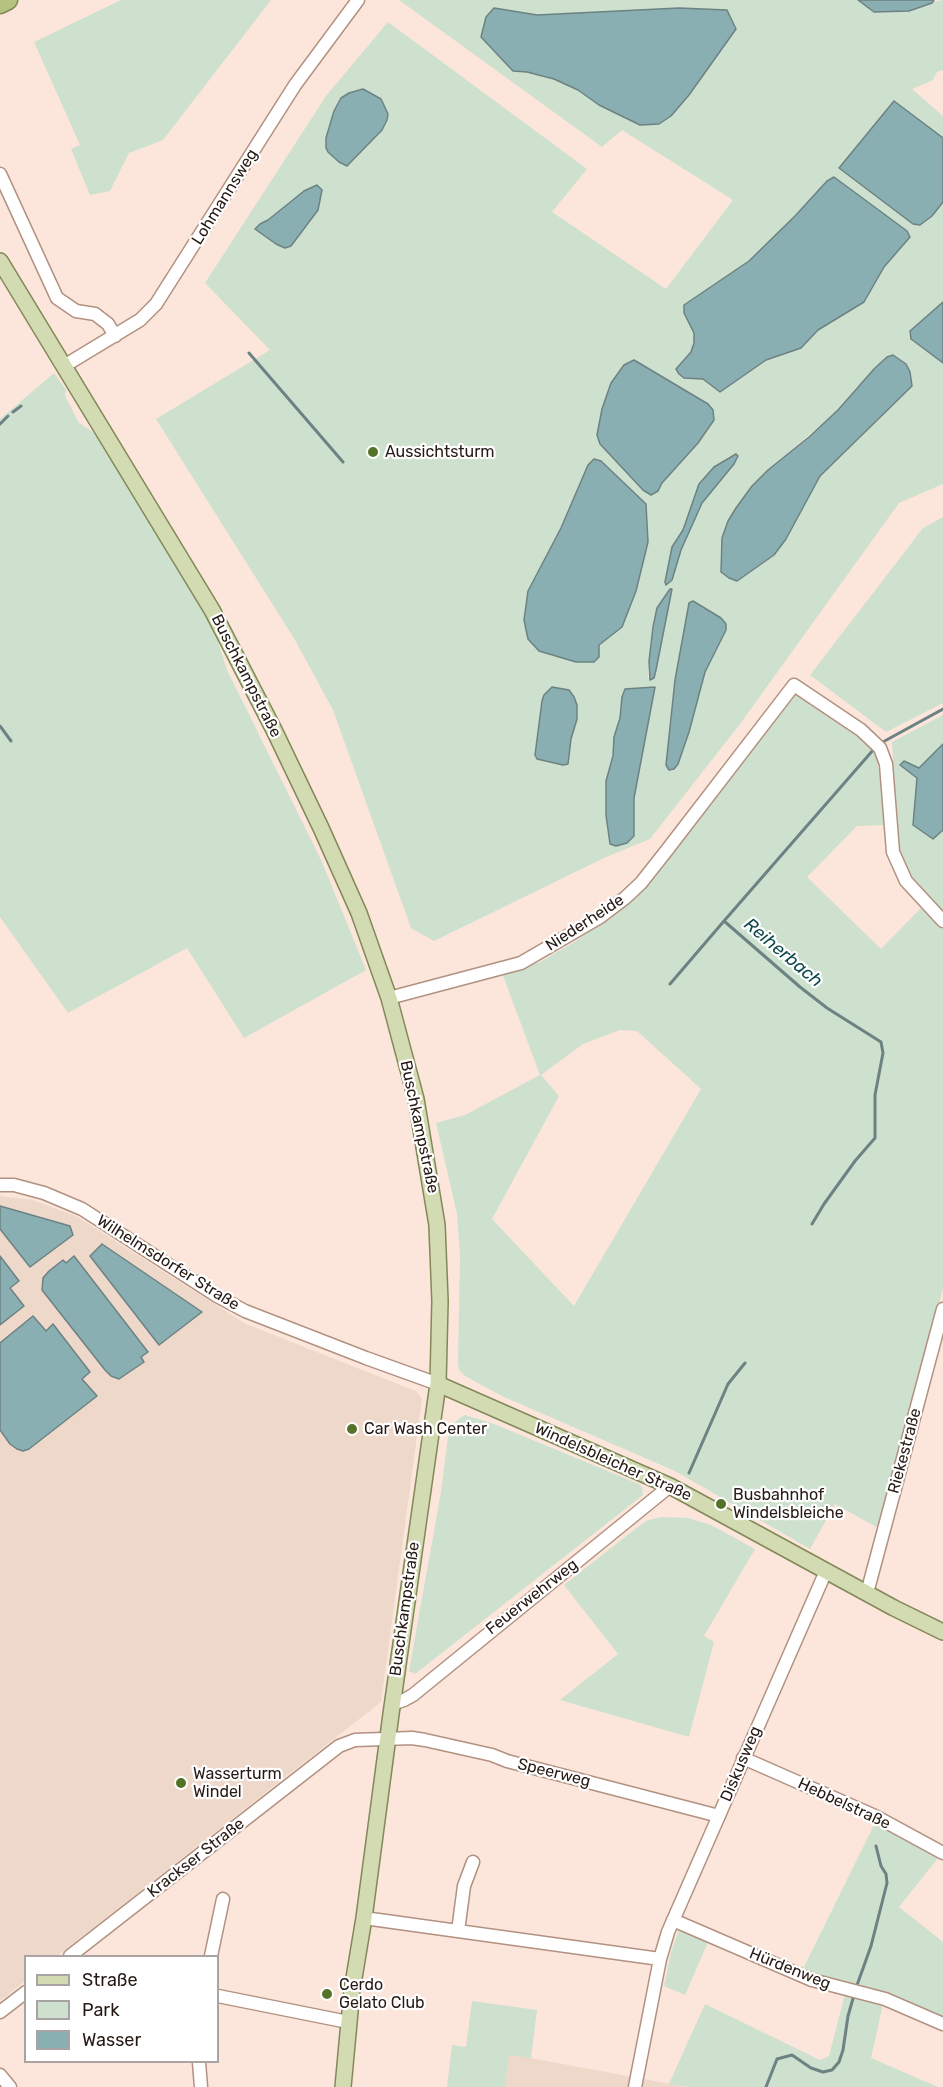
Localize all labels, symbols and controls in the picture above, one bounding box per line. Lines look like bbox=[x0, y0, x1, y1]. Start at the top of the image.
street label: Lohmannsweg bbox=[188, 146, 262, 248]
place label: Aussichtsturm bbox=[385, 442, 494, 462]
marker: Aussichtsturm bbox=[366, 445, 380, 459]
street label: Buschkampstraße bbox=[207, 611, 285, 741]
street label: Niederheide bbox=[542, 891, 628, 955]
water label: Reiherbach bbox=[739, 914, 827, 992]
street label: Buschkampstraße bbox=[396, 1059, 442, 1195]
street label: Wilhelmsdorfer Straße bbox=[93, 1211, 243, 1315]
street label: Riekestraße bbox=[884, 1406, 926, 1496]
place label: Car Wash Center bbox=[364, 1419, 487, 1439]
street label: Windelsbleicher Straße bbox=[531, 1419, 695, 1505]
marker: Car Wash Center bbox=[345, 1422, 359, 1436]
place label: Busbahnhof Windelsbleiche bbox=[733, 1485, 844, 1523]
marker: Busbahnhof Windelsbleiche bbox=[714, 1497, 728, 1511]
street label: Buschkampstraße bbox=[386, 1541, 424, 1677]
street label: Feuerwehrweg bbox=[482, 1555, 582, 1639]
street label: Diskusweg bbox=[717, 1723, 765, 1805]
street label: Speerweg bbox=[515, 1755, 593, 1791]
place label: Wasserturm Windel bbox=[193, 1764, 282, 1802]
street label: Hebbelstraße bbox=[795, 1774, 893, 1834]
marker: Wasserturm Windel bbox=[174, 1776, 188, 1790]
street label: Krackser Straße bbox=[144, 1814, 248, 1902]
street label: Hürdenweg bbox=[746, 1944, 834, 1994]
legend bbox=[24, 1955, 219, 2063]
text: Straße bbox=[82, 1969, 138, 1991]
place label: Cerdo Gelato Club bbox=[339, 1975, 425, 2013]
marker: Cerdo Gelato Club bbox=[320, 1987, 334, 2001]
text: Park bbox=[82, 1999, 119, 2021]
text: Wasser bbox=[82, 2029, 141, 2051]

